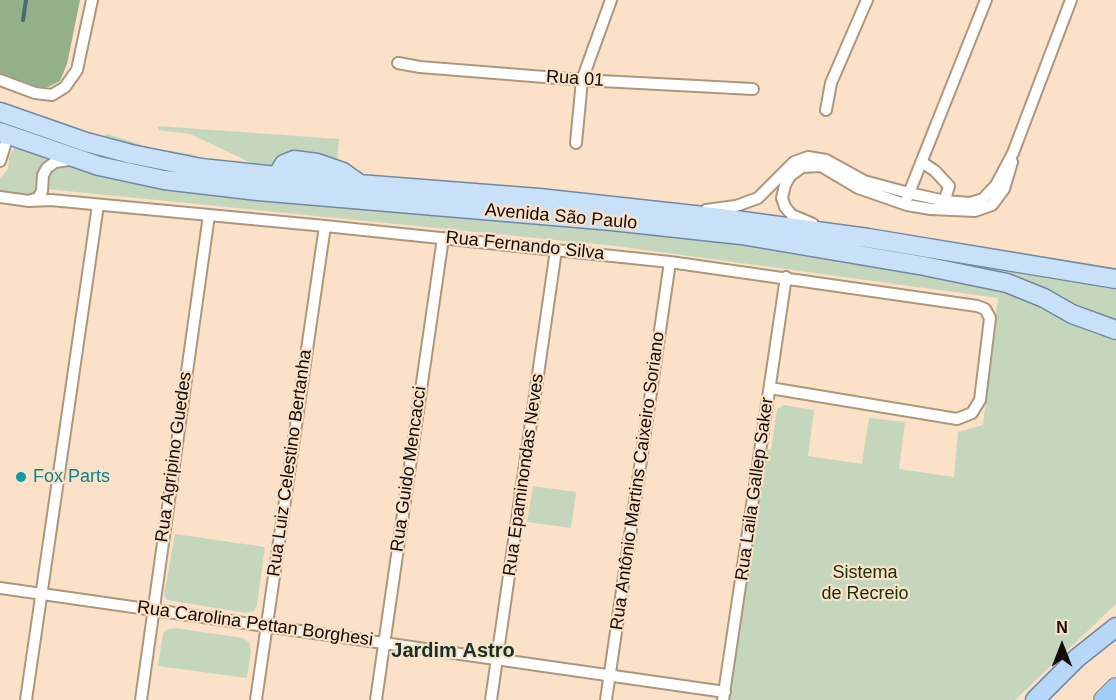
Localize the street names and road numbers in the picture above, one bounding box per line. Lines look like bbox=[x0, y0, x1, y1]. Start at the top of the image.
street label: Rua 01 bbox=[545, 66, 605, 92]
street label: Avenida São Paulo bbox=[484, 200, 638, 234]
street label: Rua Fernando Silva bbox=[445, 227, 605, 265]
street label: Rua Antônio Martins Caixeiro Soriano bbox=[606, 330, 670, 632]
street label: Rua Luiz Celestino Bertanha bbox=[263, 348, 317, 578]
street label: Rua Agripino Guedes bbox=[151, 370, 197, 544]
street label: Rua Epaminondas Neves bbox=[499, 372, 549, 578]
street label: Rua Guido Mencacci bbox=[387, 385, 431, 553]
street label: Rua Laila Gallep Saker bbox=[731, 396, 779, 582]
street label: Rua Carolina Pettan Borghesi bbox=[136, 597, 374, 651]

